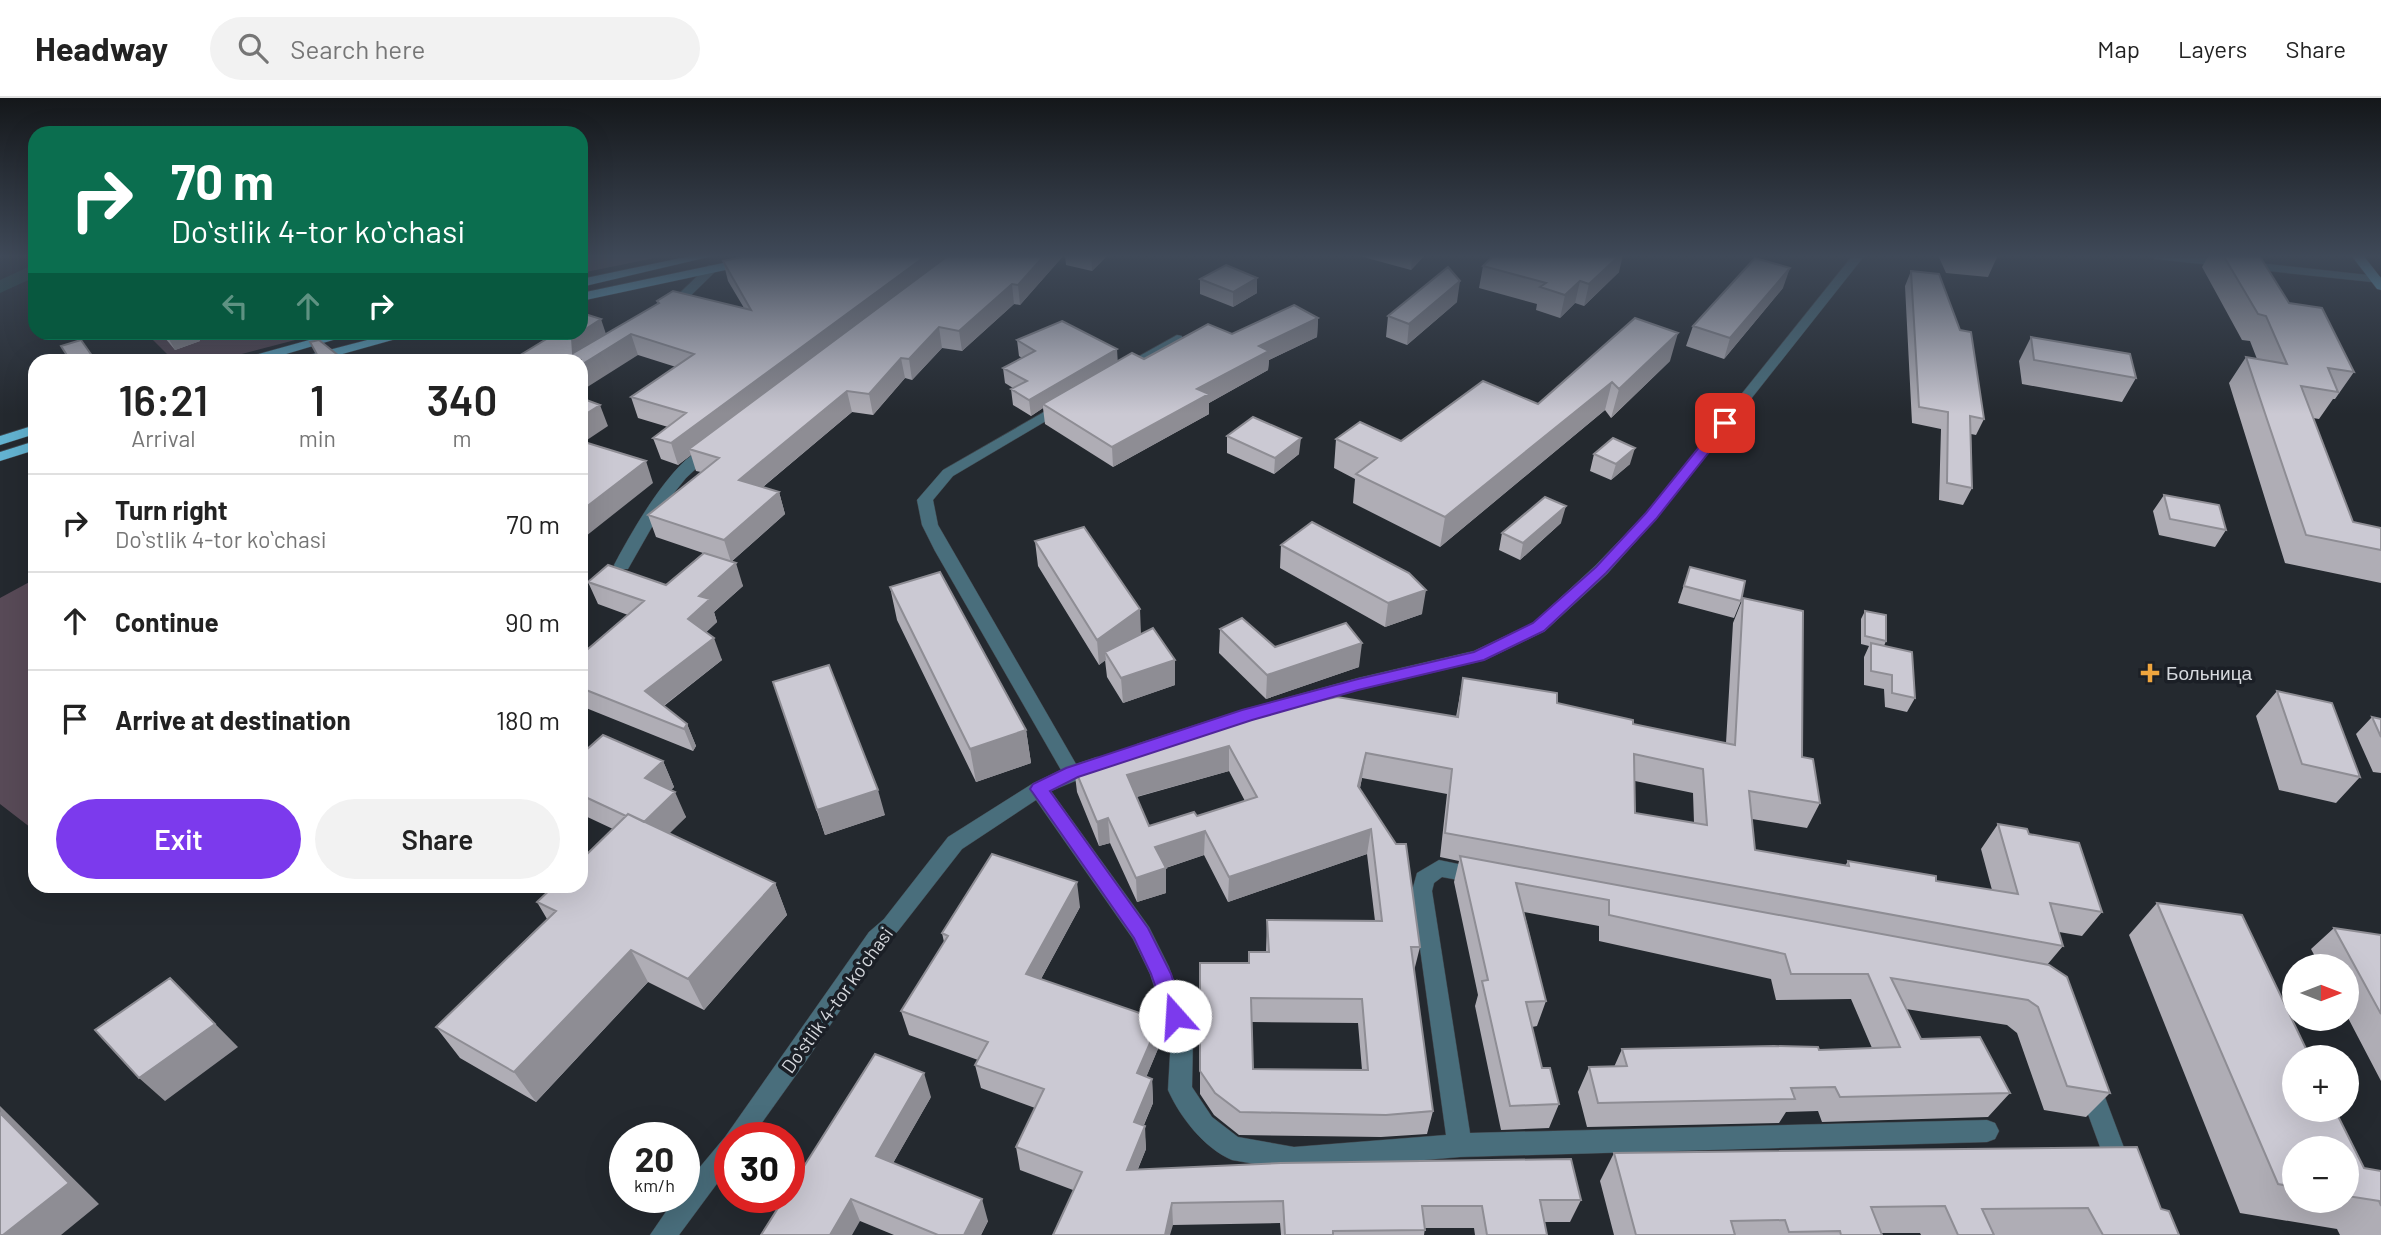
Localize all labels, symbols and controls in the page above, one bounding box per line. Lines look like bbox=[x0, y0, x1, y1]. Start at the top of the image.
search box bbox=[210, 17, 700, 80]
text: Headway bbox=[35, 28, 168, 68]
icon: search bbox=[234, 29, 272, 67]
text: Search here bbox=[290, 33, 425, 64]
text: Map bbox=[2097, 34, 2140, 63]
text: Layers bbox=[2178, 34, 2247, 63]
text: Share bbox=[2285, 34, 2346, 63]
text: 70 m bbox=[171, 151, 274, 210]
icon: right bbox=[56, 154, 147, 245]
text: Doʻstlik 4-tor koʻchasi bbox=[171, 211, 466, 249]
icon: left bbox=[216, 287, 254, 325]
icon: ahead bbox=[289, 287, 327, 325]
icon: right bbox=[362, 287, 400, 325]
text: 16:21 bbox=[119, 374, 208, 424]
text: 1 bbox=[310, 374, 325, 424]
text: 340 bbox=[427, 374, 497, 424]
pin bbox=[1695, 393, 1755, 453]
icon: arrive bbox=[1706, 404, 1744, 442]
text: Arrival bbox=[131, 424, 196, 452]
text: min bbox=[299, 424, 336, 452]
text: m bbox=[452, 424, 472, 452]
text: Turn right bbox=[115, 494, 228, 525]
icon: right bbox=[56, 504, 94, 542]
text: 70 m bbox=[506, 508, 560, 539]
text: Doʻstlik 4-tor koʻchasi bbox=[115, 525, 327, 553]
icon: ahead bbox=[56, 602, 94, 640]
text: Continue bbox=[115, 606, 219, 637]
text: 90 m bbox=[505, 606, 560, 637]
place label: Больница bbox=[2166, 661, 2253, 684]
marker: Больница bbox=[2140, 663, 2160, 683]
icon: arrive bbox=[56, 700, 94, 738]
text: Arrive at destination bbox=[115, 704, 351, 735]
text: 180 m bbox=[496, 704, 560, 735]
button: Exit bbox=[56, 799, 301, 879]
button: Share bbox=[315, 799, 560, 879]
street label: Doʻstlik 4-tor koʻchasi bbox=[776, 922, 897, 1077]
north arrow bbox=[2282, 954, 2359, 1031]
map controls bbox=[2282, 954, 2359, 1213]
position arrow bbox=[1138, 979, 1212, 1053]
button: + bbox=[2282, 1045, 2359, 1122]
speed limit sign: 30 bbox=[714, 1122, 805, 1213]
button: − bbox=[2282, 1136, 2359, 1213]
text: 20 bbox=[635, 1137, 674, 1179]
text: km/h bbox=[634, 1174, 675, 1196]

